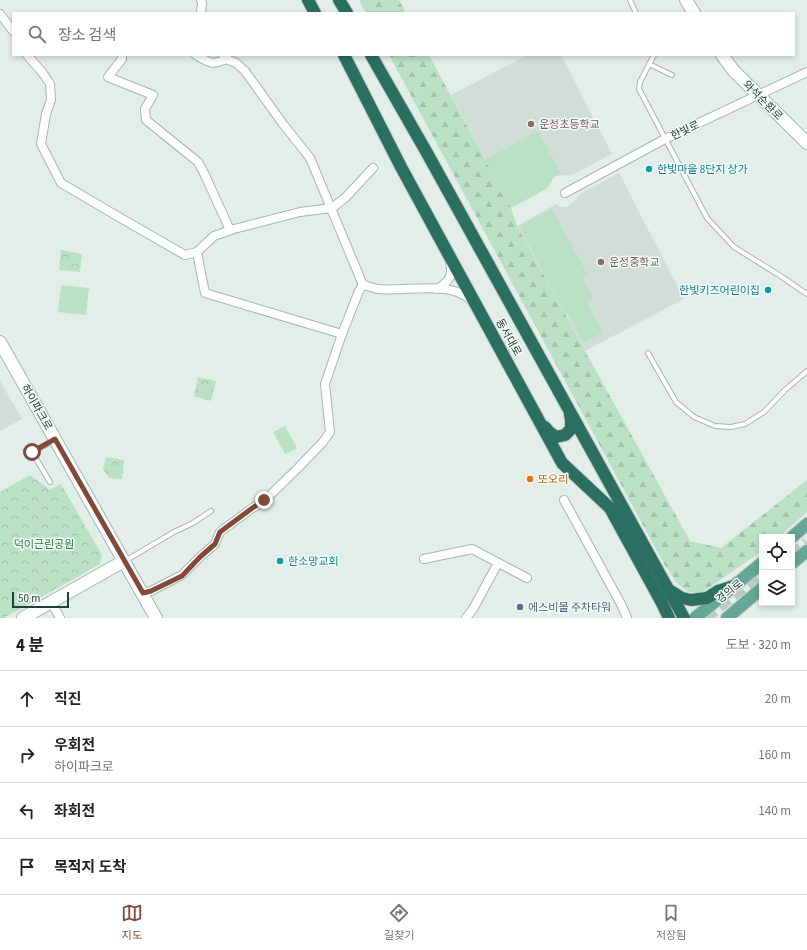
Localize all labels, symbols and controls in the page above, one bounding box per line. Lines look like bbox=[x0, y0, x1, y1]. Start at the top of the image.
search box bbox=[12, 12, 795, 56]
icon: search bbox=[26, 23, 48, 45]
text: 장소 검색 bbox=[58, 25, 116, 46]
street label: 와석순환로 bbox=[739, 77, 786, 124]
place label: 운정초등학교 bbox=[539, 117, 600, 132]
street label: 한빛로 bbox=[668, 117, 702, 144]
marker: 운정초등학교 bbox=[526, 119, 536, 129]
place label: 한빛마을 8단지 상가 bbox=[657, 162, 748, 177]
marker: 한빛마을 8단지 상가 bbox=[644, 164, 654, 174]
place label: 운정중학교 bbox=[609, 255, 660, 270]
marker: 운정중학교 bbox=[596, 257, 606, 267]
place label: 한빛키즈어린이집 bbox=[679, 283, 760, 298]
marker: 한빛키즈어린이집 bbox=[763, 285, 773, 295]
street label: 동서대로 bbox=[492, 316, 525, 359]
street label: 하이파크로 bbox=[17, 382, 56, 433]
route start bbox=[23, 443, 41, 461]
place label: 또오리 bbox=[538, 472, 568, 487]
marker: 또오리 bbox=[525, 474, 535, 484]
route end bbox=[255, 491, 273, 509]
map controls bbox=[759, 534, 795, 606]
button: locate bbox=[759, 534, 795, 570]
park label: 덕이근린공원 bbox=[14, 537, 74, 552]
place label: 한소망교회 bbox=[288, 554, 339, 569]
marker: 한소망교회 bbox=[275, 556, 285, 566]
button: layers bbox=[759, 570, 795, 606]
street label: 경의로 bbox=[713, 576, 746, 607]
scale bar bbox=[12, 590, 69, 609]
text: 50 m bbox=[18, 591, 40, 606]
place label: 에스비몰 주차타워 bbox=[528, 600, 611, 615]
marker: 에스비몰 주차타워 bbox=[515, 602, 525, 612]
text: 4 분 bbox=[16, 634, 44, 658]
text: 도보 · 320 m bbox=[726, 636, 791, 654]
icon: ahead bbox=[16, 688, 38, 710]
text: 직진 bbox=[54, 689, 82, 710]
text: 20 m bbox=[765, 690, 791, 708]
text: 우회전 bbox=[54, 735, 95, 756]
icon: right bbox=[16, 744, 38, 766]
text: 160 m bbox=[758, 746, 791, 764]
text: 하이파크로 bbox=[54, 758, 114, 776]
icon: left bbox=[16, 800, 38, 822]
text: 좌회전 bbox=[54, 801, 95, 822]
text: 140 m bbox=[758, 802, 791, 820]
icon: arrive bbox=[16, 856, 38, 878]
text: 목적지 도착 bbox=[54, 857, 126, 878]
tab: 지도 bbox=[121, 902, 143, 943]
tab: 길찾기 bbox=[384, 902, 414, 943]
tab: 저장됨 bbox=[656, 902, 686, 943]

